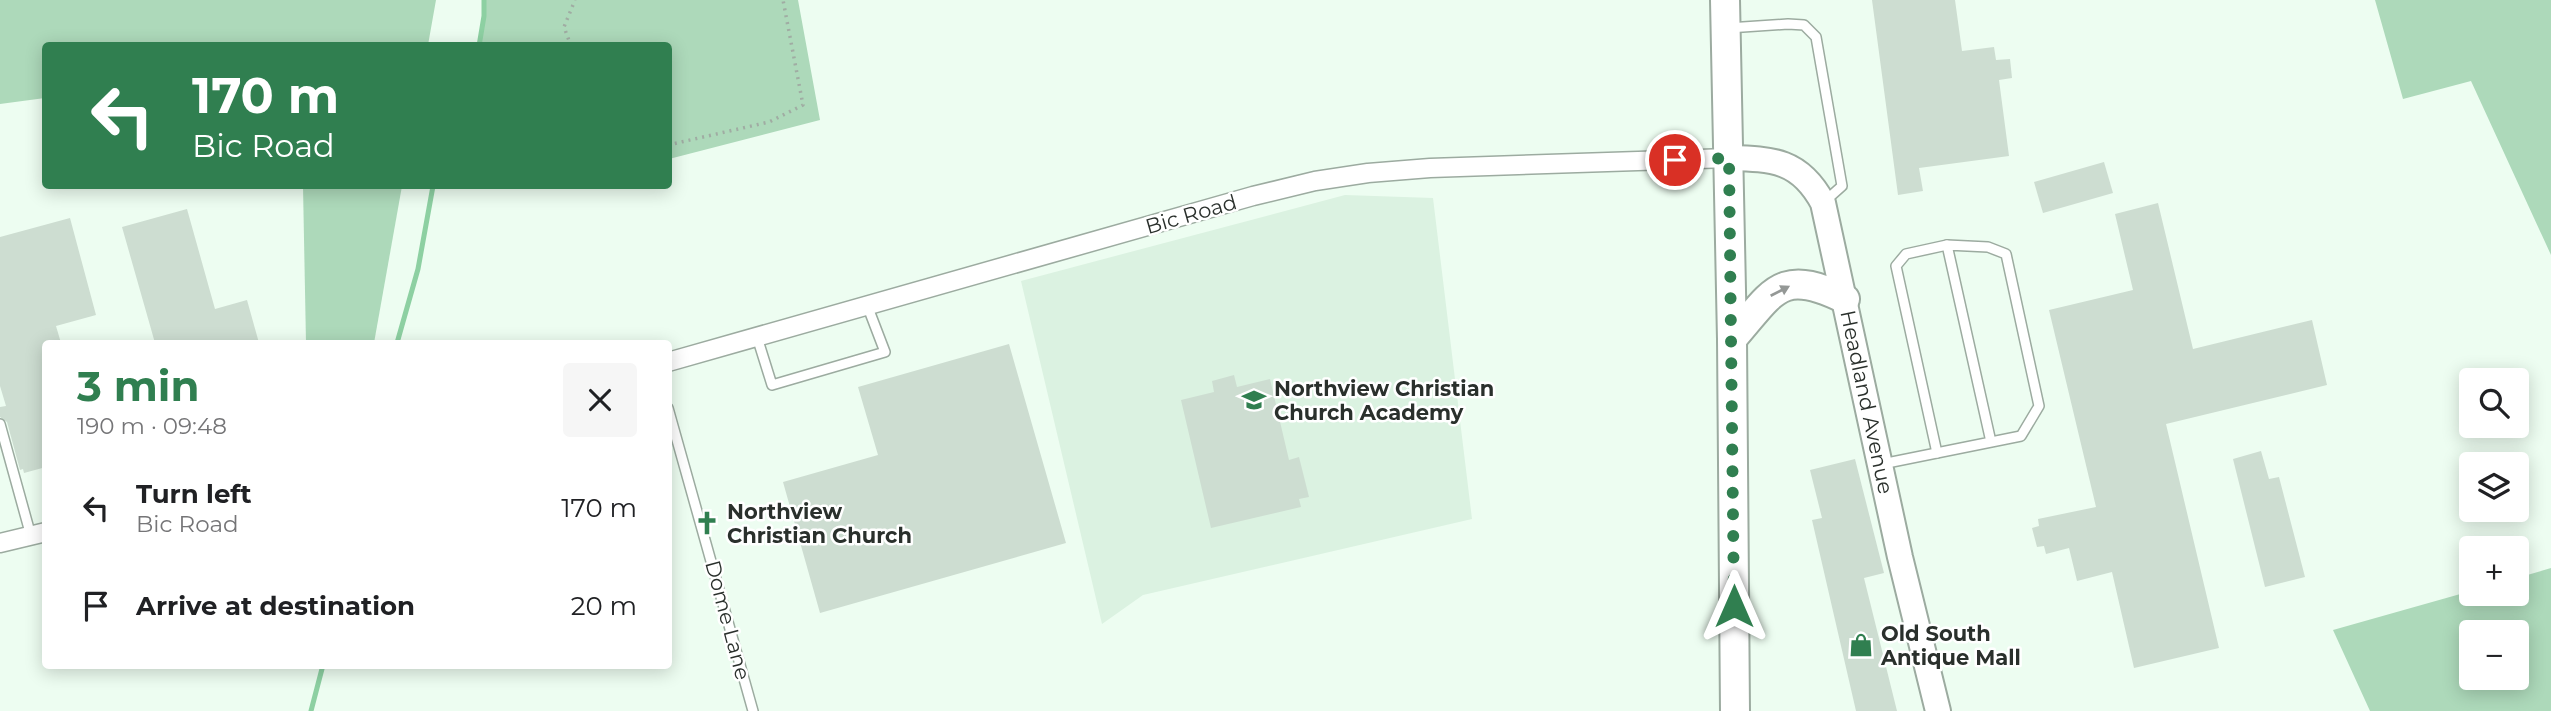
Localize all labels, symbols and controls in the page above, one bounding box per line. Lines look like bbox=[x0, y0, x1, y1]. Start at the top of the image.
text: 170 m bbox=[192, 66, 339, 125]
icon: left bbox=[77, 70, 168, 161]
text: Bic Road bbox=[192, 126, 335, 165]
pin bbox=[1645, 130, 1705, 190]
icon: arrive bbox=[1656, 141, 1694, 179]
street label: Bic Road bbox=[1143, 189, 1239, 239]
one-way arrow bbox=[1770, 285, 1790, 297]
street label: Headland Avenue bbox=[1835, 308, 1899, 496]
text: 3 min bbox=[77, 360, 199, 412]
button: close bbox=[563, 363, 637, 437]
map controls bbox=[2459, 368, 2529, 690]
button: search bbox=[2459, 368, 2529, 438]
place label: Northview Christian Church Academy bbox=[1274, 376, 1494, 425]
school or university icon: Northview Christian Church Academy bbox=[1240, 386, 1268, 414]
text: 190 m · 09:48 bbox=[77, 412, 227, 440]
button: layers bbox=[2459, 452, 2529, 522]
text: Turn left bbox=[136, 478, 252, 510]
icon: left bbox=[77, 489, 115, 527]
text: 170 m bbox=[561, 492, 637, 524]
place label: Northview Christian Church bbox=[727, 499, 912, 548]
church icon: Northview Christian Church bbox=[693, 509, 721, 537]
text: Bic Road bbox=[136, 510, 239, 538]
button: + bbox=[2459, 536, 2529, 606]
street label: Dome Lane bbox=[700, 558, 756, 682]
position arrow bbox=[1697, 569, 1771, 643]
icon: arrive bbox=[77, 587, 115, 625]
text: Arrive at destination bbox=[136, 590, 415, 622]
text: 20 m bbox=[571, 590, 637, 622]
button: − bbox=[2459, 620, 2529, 690]
place label: Old South Antique Mall bbox=[1880, 621, 2021, 670]
shop icon: Old South Antique Mall bbox=[1847, 631, 1875, 659]

